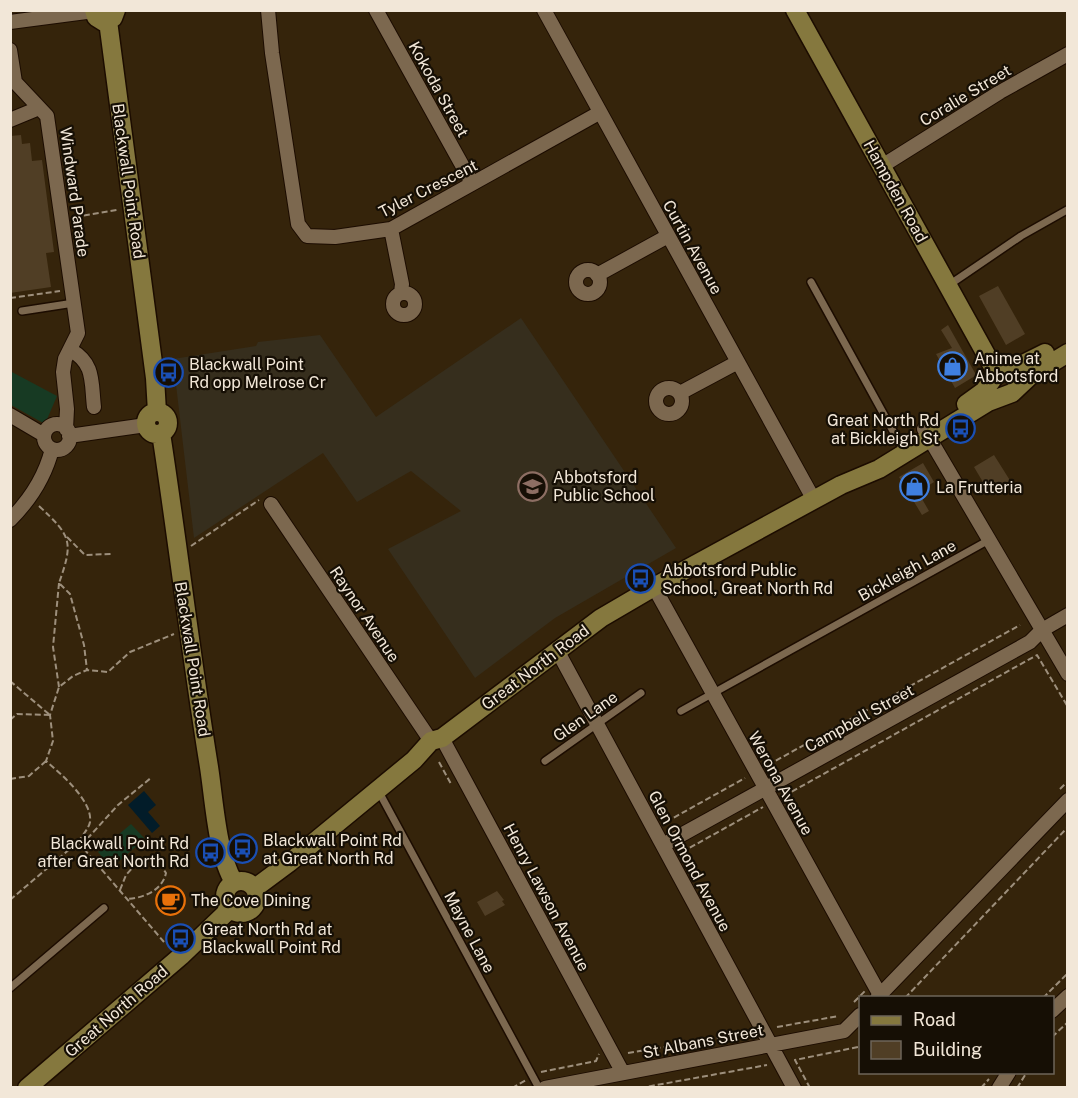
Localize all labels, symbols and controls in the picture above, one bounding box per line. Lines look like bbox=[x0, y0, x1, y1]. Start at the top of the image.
street label: Kokoda Street bbox=[405, 38, 473, 140]
street label: Coralie Street bbox=[916, 61, 1014, 130]
street label: Blackwall Point Road bbox=[108, 102, 149, 260]
street label: Windward Parade bbox=[56, 126, 93, 258]
street label: Hampden Road bbox=[860, 137, 932, 246]
street label: Tyler Crescent bbox=[376, 155, 481, 221]
street label: Curtin Avenue bbox=[659, 197, 726, 298]
place label: Anime at Abbotsford bbox=[974, 349, 1058, 386]
shop icon: Anime at Abbotsford bbox=[937, 351, 969, 383]
place label: Blackwall Point Rd opp Melrose Cr bbox=[189, 355, 326, 392]
bus stop icon: Blackwall Point Rd opp Melrose Cr bbox=[152, 357, 184, 389]
place label: Great North Rd at Bickleigh St bbox=[827, 411, 939, 448]
bus stop icon: Great North Rd at Bickleigh St bbox=[944, 413, 976, 445]
place label: Abbotsford Public School bbox=[553, 468, 655, 505]
school or university icon: Abbotsford Public School bbox=[516, 470, 548, 502]
shop icon: La Frutteria bbox=[899, 471, 931, 503]
place label: La Frutteria bbox=[936, 478, 1022, 497]
street label: Bickleigh Lane bbox=[855, 536, 959, 605]
place label: Abbotsford Public School, Great North Rd bbox=[662, 561, 833, 598]
street label: Raynor Avenue bbox=[326, 563, 404, 666]
bus stop icon: Abbotsford Public School, Great North Rd bbox=[625, 563, 657, 595]
street label: Blackwall Point Road bbox=[171, 580, 214, 738]
street label: Great North Road bbox=[478, 621, 593, 714]
street label: Campbell Street bbox=[801, 681, 917, 756]
street label: Glen Lane bbox=[549, 687, 621, 746]
street label: Werona Avenue bbox=[744, 728, 817, 838]
street label: Glen Ormond Avenue bbox=[644, 788, 735, 935]
street label: Henry Lawson Avenue bbox=[500, 820, 594, 974]
place label: Blackwall Point Rd at Great North Rd bbox=[263, 831, 402, 868]
bus stop icon: Blackwall Point Rd at Great North Rd bbox=[226, 833, 258, 865]
place label: Blackwall Point Rd after Great North Rd bbox=[37, 834, 189, 871]
bus stop icon: Blackwall Point Rd after Great North Rd bbox=[194, 836, 226, 868]
cafe icon: The Cove Dining bbox=[154, 884, 186, 916]
street label: Mayne Lane bbox=[440, 888, 499, 976]
place label: The Cove Dining bbox=[191, 891, 311, 910]
place label: Great North Rd at Blackwall Point Rd bbox=[202, 920, 341, 957]
bus stop icon: Great North Rd at Blackwall Point Rd bbox=[165, 922, 197, 954]
street label: Great North Road bbox=[61, 962, 171, 1061]
legend bbox=[859, 996, 1054, 1074]
text: Road bbox=[913, 1009, 956, 1030]
street label: St Albans Street bbox=[641, 1020, 765, 1063]
text: Building bbox=[913, 1039, 982, 1060]

